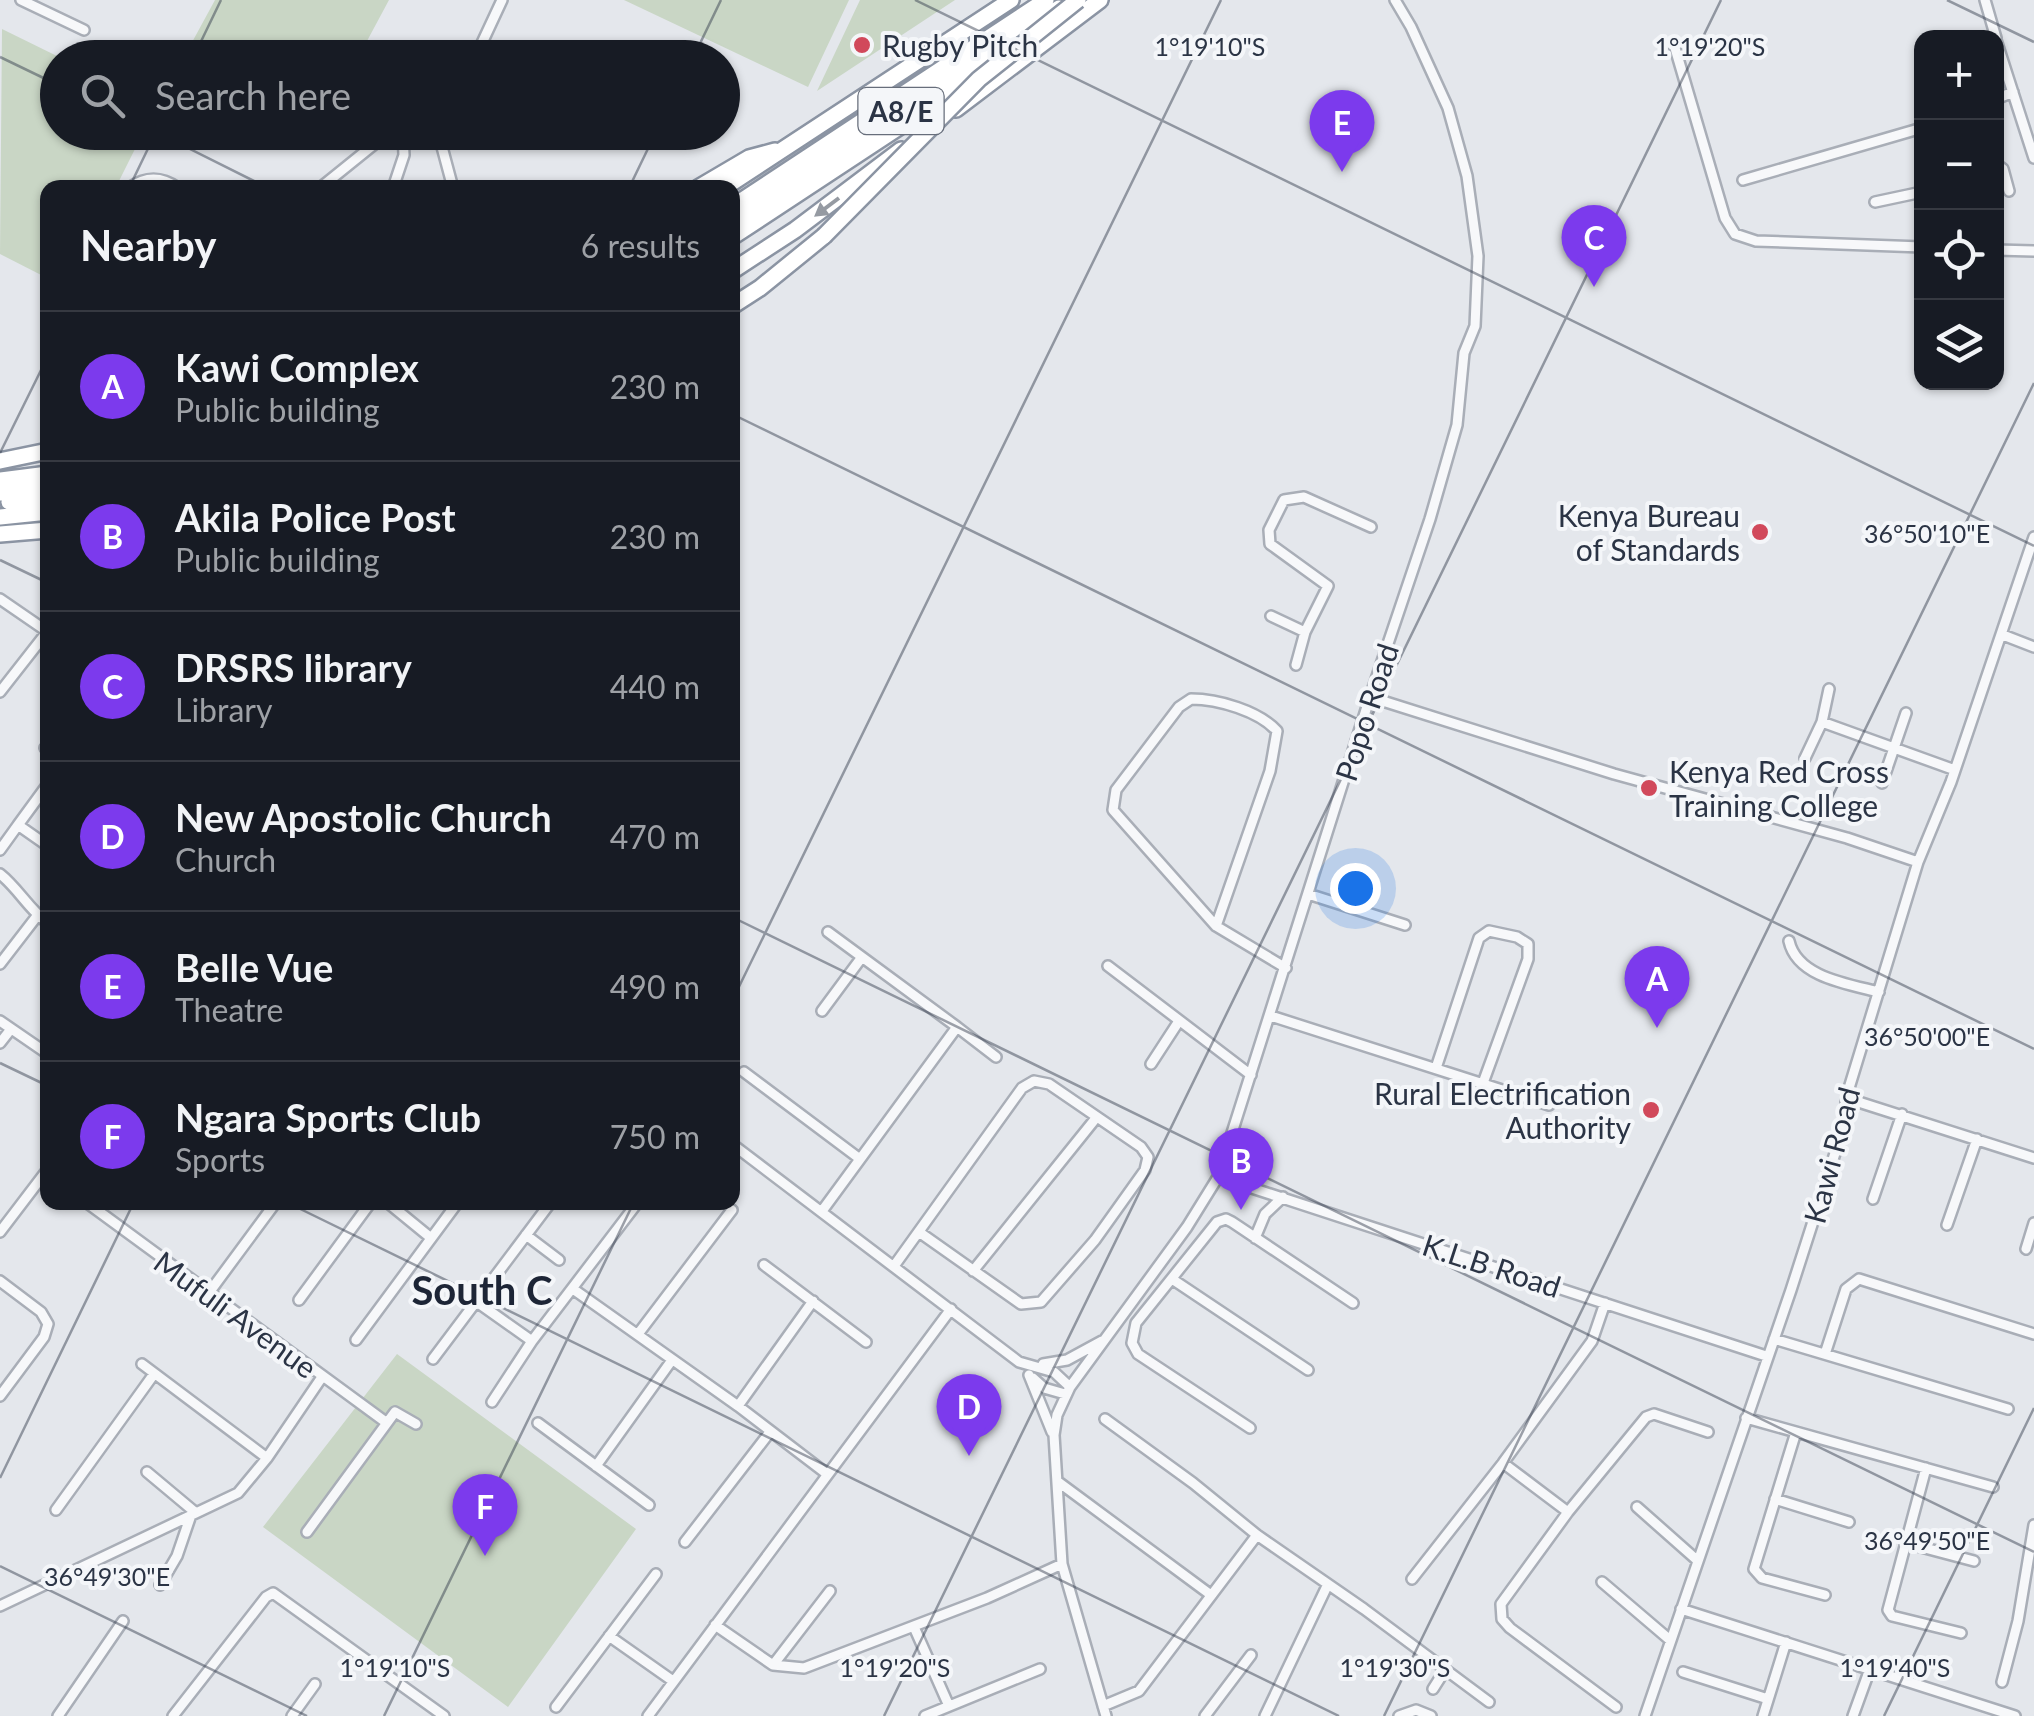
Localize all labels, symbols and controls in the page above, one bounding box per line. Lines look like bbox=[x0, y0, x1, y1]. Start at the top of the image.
place label: Rugby Pitch bbox=[882, 27, 1038, 63]
map controls bbox=[1914, 30, 2004, 390]
button: + bbox=[1914, 30, 2004, 120]
text: 1°19'10"S bbox=[1155, 31, 1265, 61]
text: 1°19'20"S bbox=[1655, 31, 1765, 61]
marker: Rugby Pitch bbox=[851, 34, 873, 56]
search box bbox=[40, 40, 740, 150]
icon: search bbox=[75, 68, 130, 123]
text: Search here bbox=[155, 72, 351, 118]
road number: A8/E bbox=[858, 88, 944, 134]
pin: E bbox=[1310, 90, 1374, 172]
button: − bbox=[1914, 120, 2004, 210]
one-way arrow bbox=[814, 196, 840, 216]
pin: C bbox=[1562, 204, 1626, 287]
button: locate bbox=[1914, 210, 2004, 300]
text: Nearby bbox=[80, 220, 217, 270]
text: 6 results bbox=[581, 226, 700, 265]
button: layers bbox=[1914, 300, 2004, 390]
text: Kawi Complex bbox=[175, 344, 419, 390]
text: A bbox=[101, 367, 124, 406]
text: 230 m bbox=[610, 367, 700, 406]
text: Public building bbox=[175, 390, 380, 429]
text: Akila Police Post bbox=[175, 494, 456, 540]
place label: Kenya Bureau of Standards bbox=[1558, 497, 1740, 567]
text: B bbox=[102, 517, 123, 556]
text: 230 m bbox=[610, 517, 700, 556]
text: 36°50'10"E bbox=[1864, 518, 1990, 548]
marker: Kenya Bureau of Standards bbox=[1749, 521, 1771, 543]
text: Public building bbox=[175, 540, 380, 579]
street label: Popo Road bbox=[1327, 639, 1405, 785]
text: DRSRS library bbox=[175, 644, 412, 690]
text: C bbox=[102, 667, 123, 706]
text: 440 m bbox=[610, 667, 700, 706]
text: Library bbox=[175, 690, 272, 729]
place label: Kenya Red Cross Training College bbox=[1669, 753, 1889, 823]
marker: Kenya Red Cross Training College bbox=[1638, 777, 1660, 799]
text: New Apostolic Church bbox=[175, 794, 552, 840]
text: D bbox=[100, 817, 125, 856]
text: 470 m bbox=[610, 817, 700, 856]
text: Church bbox=[175, 840, 276, 879]
your location bbox=[1330, 863, 1381, 914]
text: Belle Vue bbox=[175, 944, 333, 990]
pin: A bbox=[1624, 946, 1690, 1028]
text: E bbox=[103, 967, 122, 1006]
text: 490 m bbox=[610, 967, 700, 1006]
text: Theatre bbox=[175, 990, 283, 1029]
text: 36°50'00"E bbox=[1864, 1021, 1990, 1051]
place label: Rural Electrification Authority bbox=[1374, 1075, 1632, 1145]
street label: Kawi Road bbox=[1796, 1083, 1866, 1227]
text: Ngara Sports Club bbox=[175, 1094, 481, 1140]
marker: Rural Electrification Authority bbox=[1640, 1099, 1662, 1121]
text: F bbox=[103, 1117, 122, 1156]
text: 750 m bbox=[610, 1117, 700, 1156]
pin: B bbox=[1208, 1128, 1274, 1210]
text: Sports bbox=[175, 1140, 265, 1179]
street label: K.L.B Road bbox=[1418, 1226, 1566, 1304]
street label: Mufuli Avenue bbox=[148, 1243, 324, 1385]
district label: South C bbox=[411, 1266, 553, 1314]
pin: D bbox=[936, 1374, 1002, 1456]
pin: F bbox=[452, 1474, 518, 1556]
text: 36°49'50"E bbox=[1864, 1525, 1990, 1555]
text: 36°49'30"E bbox=[44, 1561, 170, 1591]
text: 1°19'10"S bbox=[340, 1652, 450, 1682]
text: 1°19'20"S bbox=[840, 1652, 950, 1682]
text: 1°19'30"S bbox=[1340, 1652, 1450, 1682]
text: 1°19'40"S bbox=[1840, 1652, 1950, 1682]

